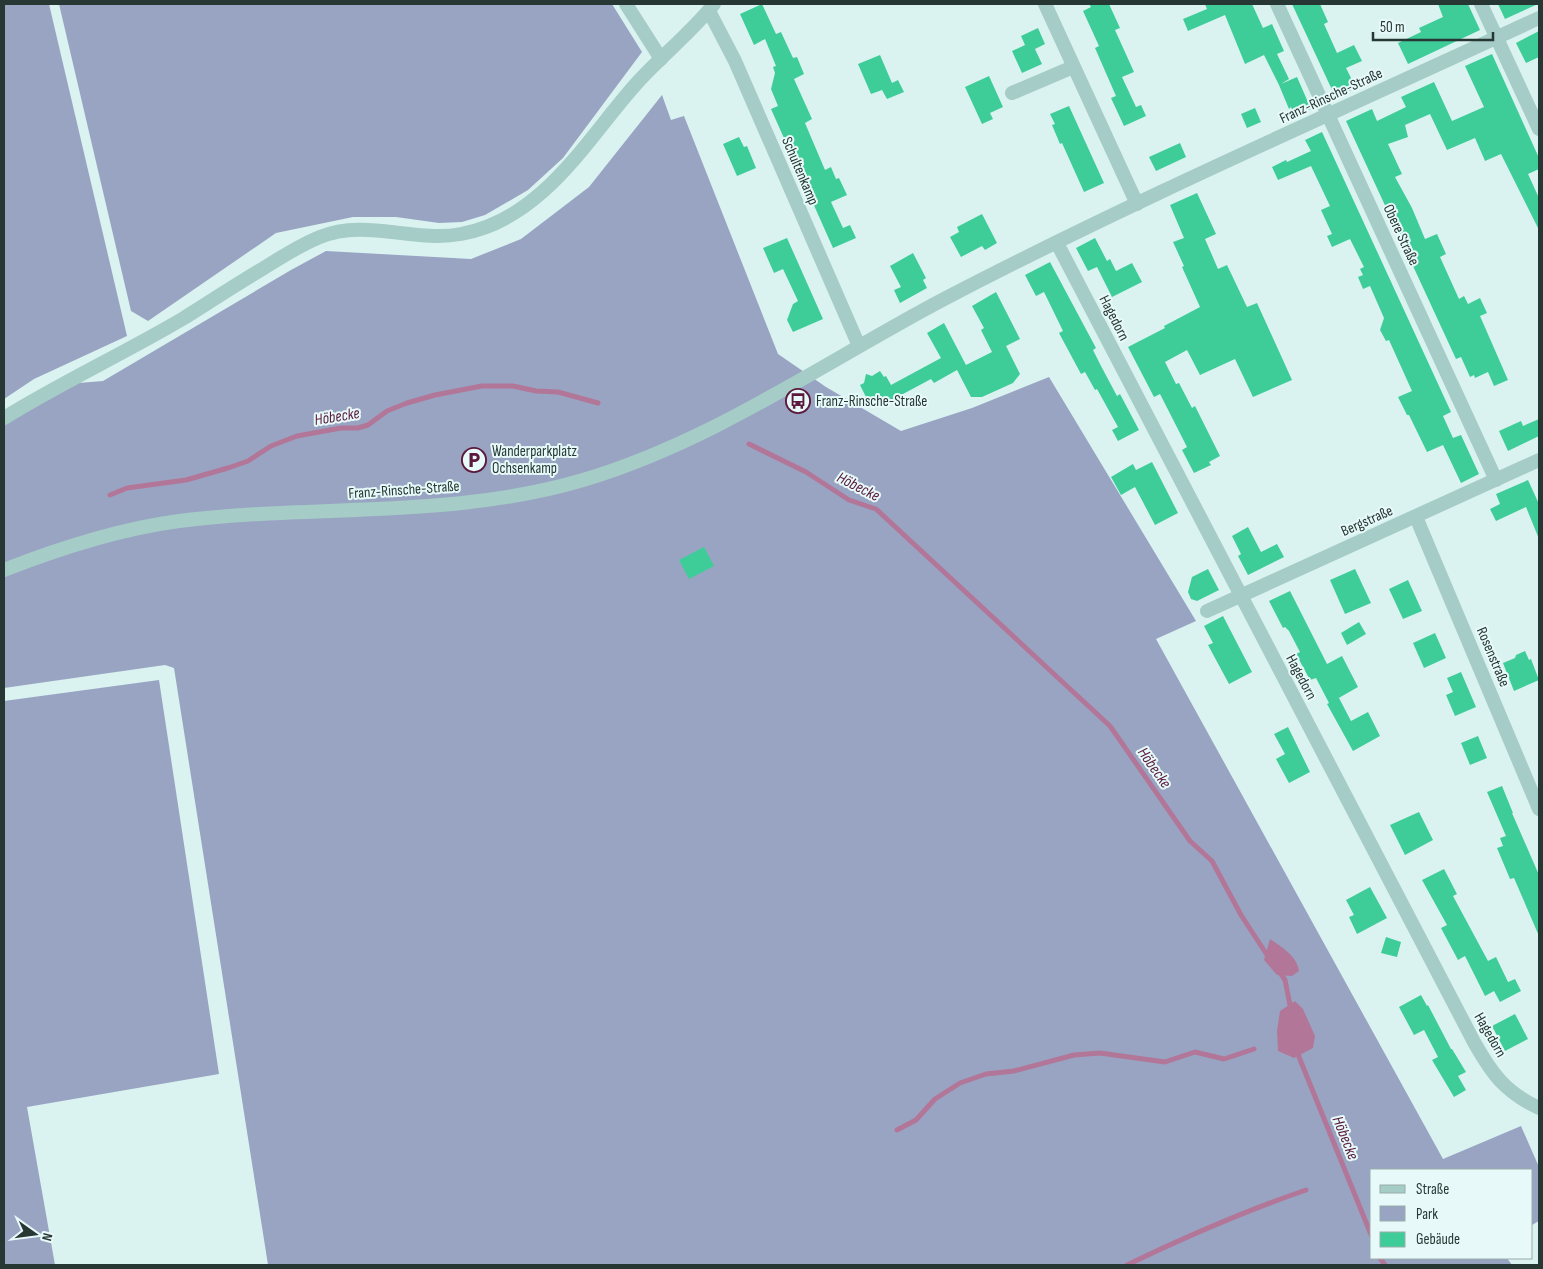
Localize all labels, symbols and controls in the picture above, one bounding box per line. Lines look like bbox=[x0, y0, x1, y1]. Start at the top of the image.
scale bar bbox=[1373, 10, 1493, 42]
text: 50 m bbox=[1380, 18, 1405, 37]
street label: Franz-Rinsche-Straße bbox=[1277, 64, 1385, 128]
street label: Schultenkamp bbox=[777, 134, 823, 208]
street label: Obere Straße bbox=[1379, 201, 1423, 269]
street label: Hagedorn bbox=[1095, 292, 1133, 344]
bus stop icon: Franz-Rinsche-Straße bbox=[785, 388, 811, 414]
place label: Franz-Rinsche-Straße bbox=[816, 392, 927, 411]
water label: Höbecke bbox=[313, 404, 361, 430]
place label: Wanderparkplatz Ochsenkamp bbox=[492, 442, 578, 478]
parking icon: Wanderparkplatz Ochsenkamp bbox=[461, 447, 487, 473]
water label: Höbecke bbox=[833, 468, 883, 506]
street label: Franz-Rinsche-Straße bbox=[348, 477, 460, 503]
street label: Bergstraße bbox=[1338, 501, 1396, 541]
street label: Rosenstraße bbox=[1472, 624, 1514, 690]
street label: Hagedorn bbox=[1281, 651, 1321, 703]
water label: Höbecke bbox=[1133, 744, 1175, 792]
street label: Hagedorn bbox=[1470, 1009, 1510, 1061]
water label: Höbecke bbox=[1328, 1113, 1362, 1163]
legend bbox=[1370, 1169, 1533, 1259]
text: Straße bbox=[1416, 1180, 1449, 1199]
text: Park bbox=[1416, 1205, 1438, 1224]
north arrow bbox=[10, 1209, 60, 1259]
text: Gebäude bbox=[1416, 1230, 1460, 1249]
text: N bbox=[38, 1231, 56, 1243]

